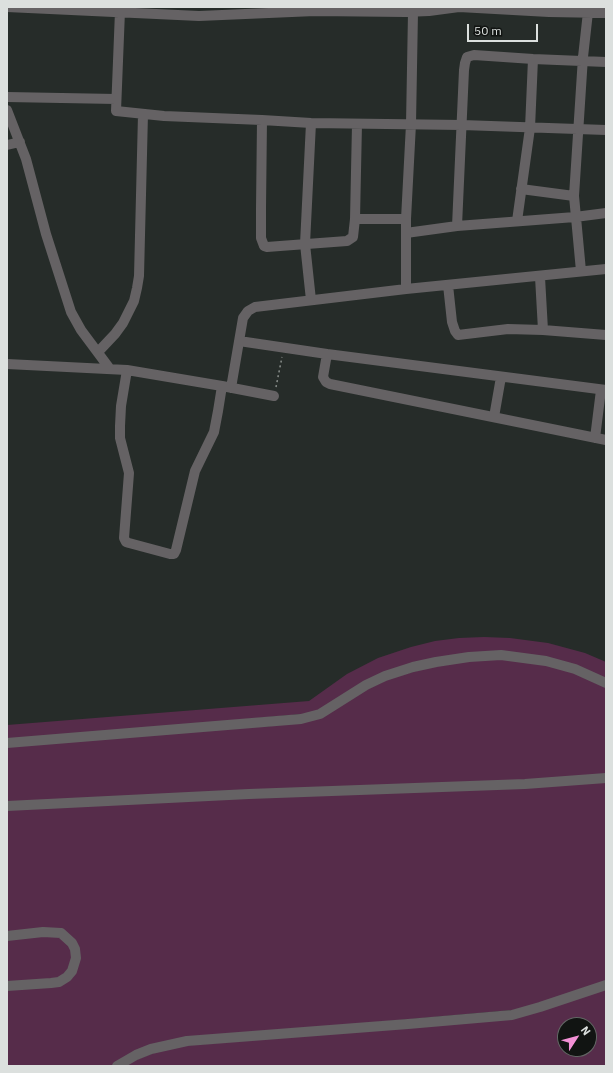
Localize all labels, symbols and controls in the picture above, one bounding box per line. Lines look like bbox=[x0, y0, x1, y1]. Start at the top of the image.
scale bar bbox=[469, 16, 540, 42]
text: 50 m bbox=[474, 23, 502, 38]
north arrow bbox=[557, 1017, 597, 1057]
text: N bbox=[578, 1023, 594, 1038]

